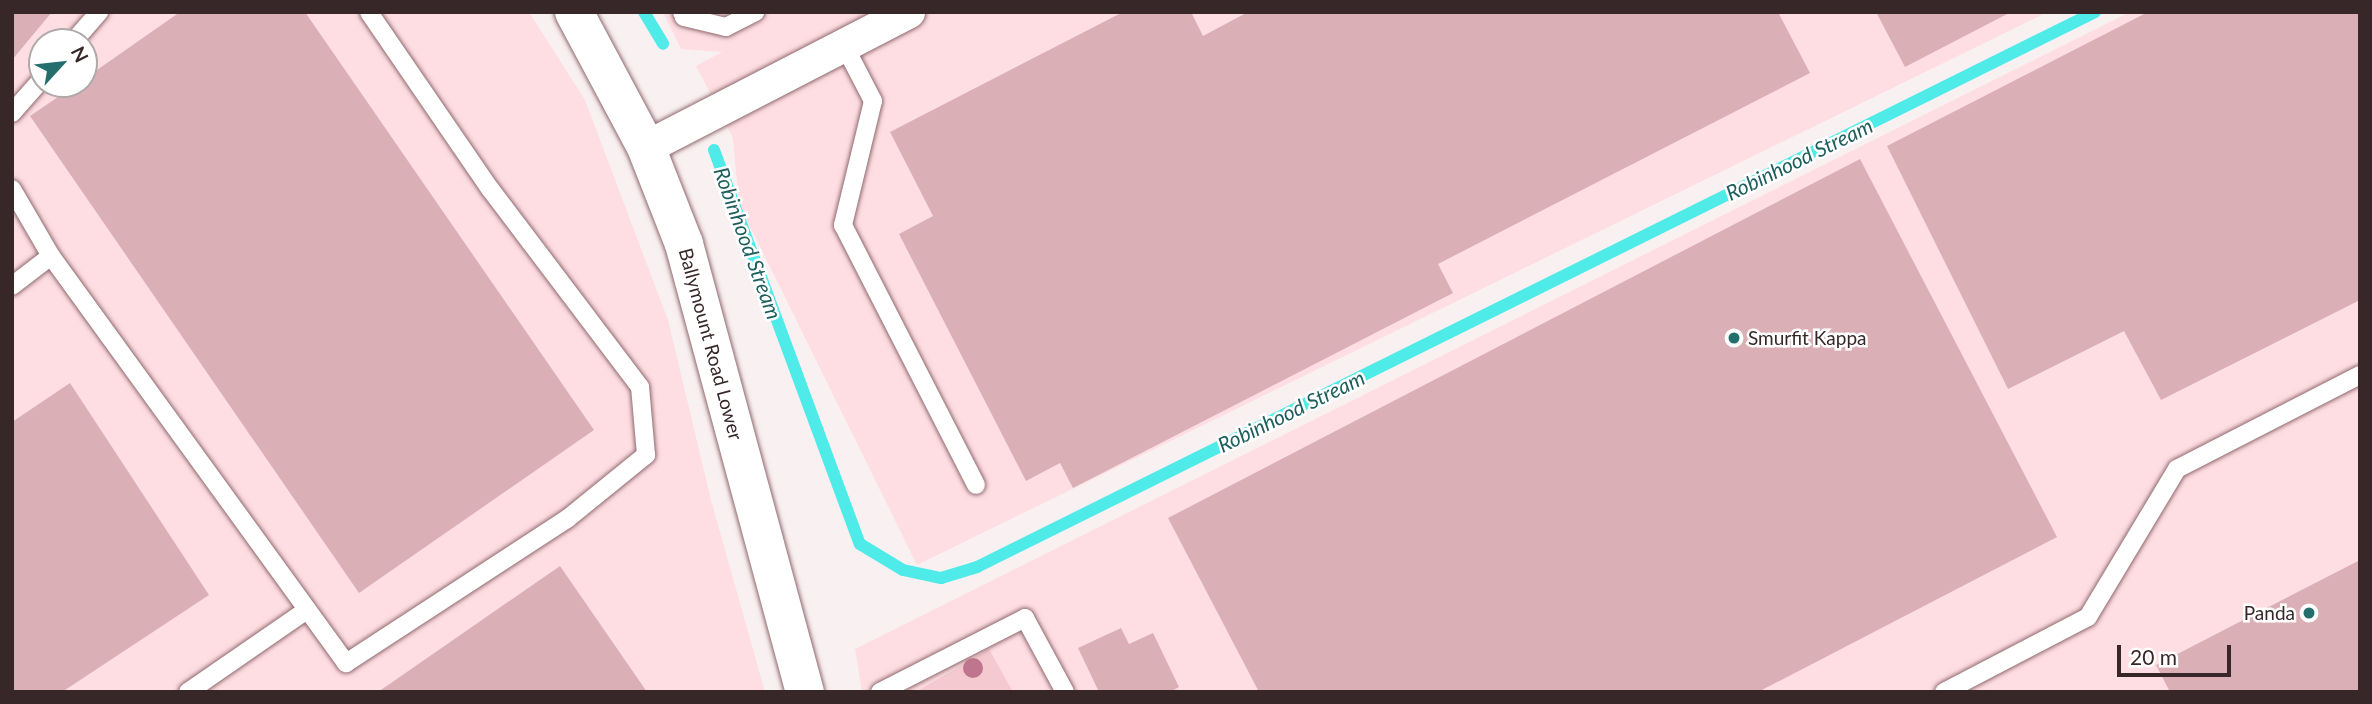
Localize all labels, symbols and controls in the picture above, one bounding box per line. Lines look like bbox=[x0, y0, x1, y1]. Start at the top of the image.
north arrow bbox=[28, 28, 98, 98]
text: N bbox=[67, 42, 94, 66]
water label: Robinhood Stream bbox=[1721, 113, 1877, 205]
water label: Robinhood Stream bbox=[709, 163, 787, 323]
street label: Ballymount Road Lower bbox=[674, 245, 748, 443]
place label: Smurfit Kappa bbox=[1748, 327, 1867, 349]
marker: Smurfit Kappa bbox=[1726, 330, 1742, 346]
water label: Robinhood Stream bbox=[1213, 365, 1369, 457]
place label: Panda bbox=[2244, 602, 2295, 624]
marker: Panda bbox=[2301, 605, 2317, 621]
scale bar bbox=[2120, 630, 2234, 674]
text: 20 m bbox=[2130, 644, 2177, 669]

